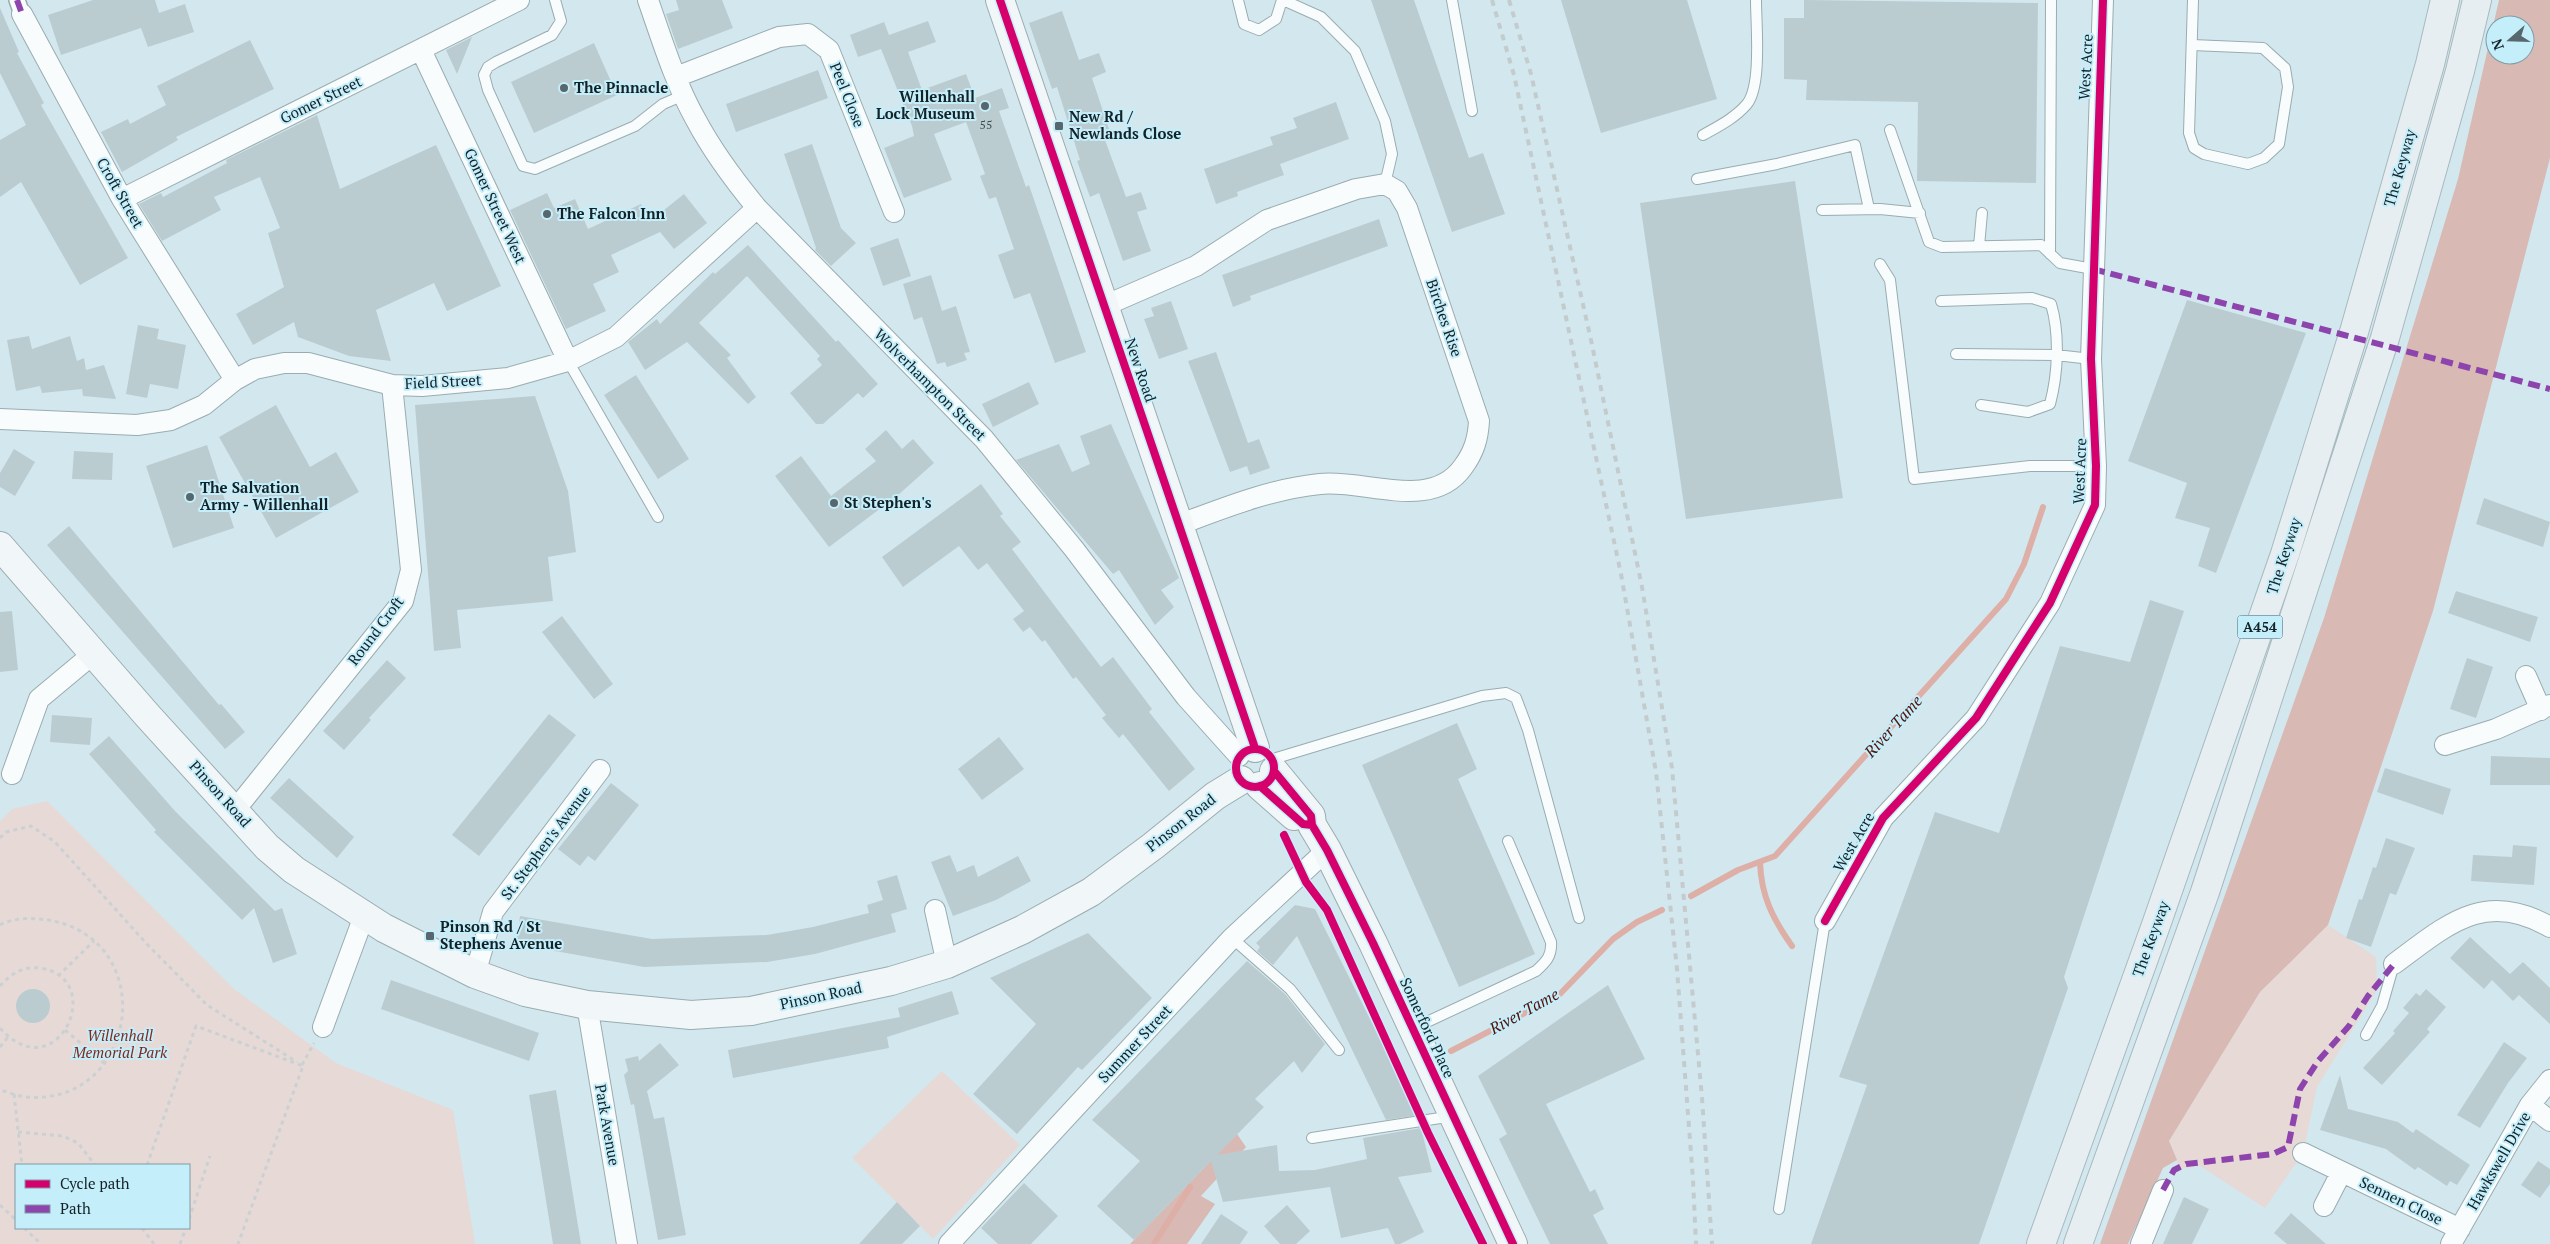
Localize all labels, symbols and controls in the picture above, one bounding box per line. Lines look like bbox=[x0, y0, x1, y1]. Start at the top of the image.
north arrow bbox=[2485, 15, 2535, 65]
street label: West Acre bbox=[2073, 33, 2097, 100]
text: N bbox=[2486, 36, 2508, 53]
street label: Peel Close bbox=[826, 59, 870, 130]
street label: Gomer Street bbox=[276, 71, 365, 127]
place label: The Pinnacle bbox=[574, 77, 668, 97]
marker: The Pinnacle bbox=[558, 82, 570, 94]
place label: Willenhall Lock Museum bbox=[876, 86, 975, 123]
marker: Willenhall Lock Museum bbox=[979, 100, 991, 112]
place label: New Rd / Newlands Close bbox=[1069, 106, 1181, 143]
house number: 55 bbox=[980, 117, 992, 132]
marker: New Rd / Newlands Close bbox=[1053, 120, 1065, 132]
street label: The Keyway bbox=[2378, 126, 2420, 209]
street label: Gomer Street West bbox=[460, 145, 532, 267]
street label: Croft Street bbox=[93, 154, 149, 232]
place label: The Falcon Inn bbox=[557, 203, 666, 223]
marker: The Falcon Inn bbox=[541, 208, 553, 220]
street label: Birches Rise bbox=[1422, 276, 1468, 359]
street label: Wolverhampton Street bbox=[870, 324, 991, 445]
street label: New Road bbox=[1121, 335, 1161, 404]
street label: Field Street bbox=[404, 369, 482, 393]
street label: West Acre bbox=[2068, 438, 2090, 504]
place label: The Salvation Army - Willenhall bbox=[200, 477, 329, 514]
marker: The Salvation Army - Willenhall bbox=[184, 491, 196, 503]
place label: St Stephen's bbox=[844, 492, 932, 512]
marker: St Stephen's bbox=[828, 497, 840, 509]
street label: The Keyway bbox=[2261, 514, 2305, 597]
street label: Round Croft bbox=[343, 592, 408, 669]
road number: A454 bbox=[2238, 616, 2282, 638]
water label: River Tame bbox=[1859, 690, 1927, 763]
street label: Pinson Road bbox=[185, 756, 256, 831]
street label: St. Stephen's Avenue bbox=[496, 781, 595, 903]
street label: Pinson Road bbox=[1141, 789, 1219, 856]
street label: West Acre bbox=[1828, 808, 1878, 875]
street label: The Keyway bbox=[2127, 897, 2173, 979]
place label: Pinson Rd / St Stephens Avenue bbox=[440, 916, 562, 953]
marker: Pinson Rd / St Stephens Avenue bbox=[424, 930, 436, 942]
street label: Somerford Place bbox=[1396, 974, 1460, 1081]
street label: Pinson Road bbox=[778, 977, 864, 1013]
water label: River Tame bbox=[1484, 983, 1563, 1040]
street label: Summer Street bbox=[1093, 1000, 1176, 1087]
park label: Willenhall Memorial Park bbox=[72, 1025, 168, 1062]
street label: Park Avenue bbox=[591, 1082, 625, 1167]
street label: Hawkswell Drive bbox=[2462, 1108, 2534, 1213]
legend bbox=[15, 1164, 190, 1229]
street label: Sennen Close bbox=[2357, 1171, 2446, 1229]
text: Cycle path bbox=[60, 1173, 130, 1193]
text: Path bbox=[60, 1198, 91, 1218]

